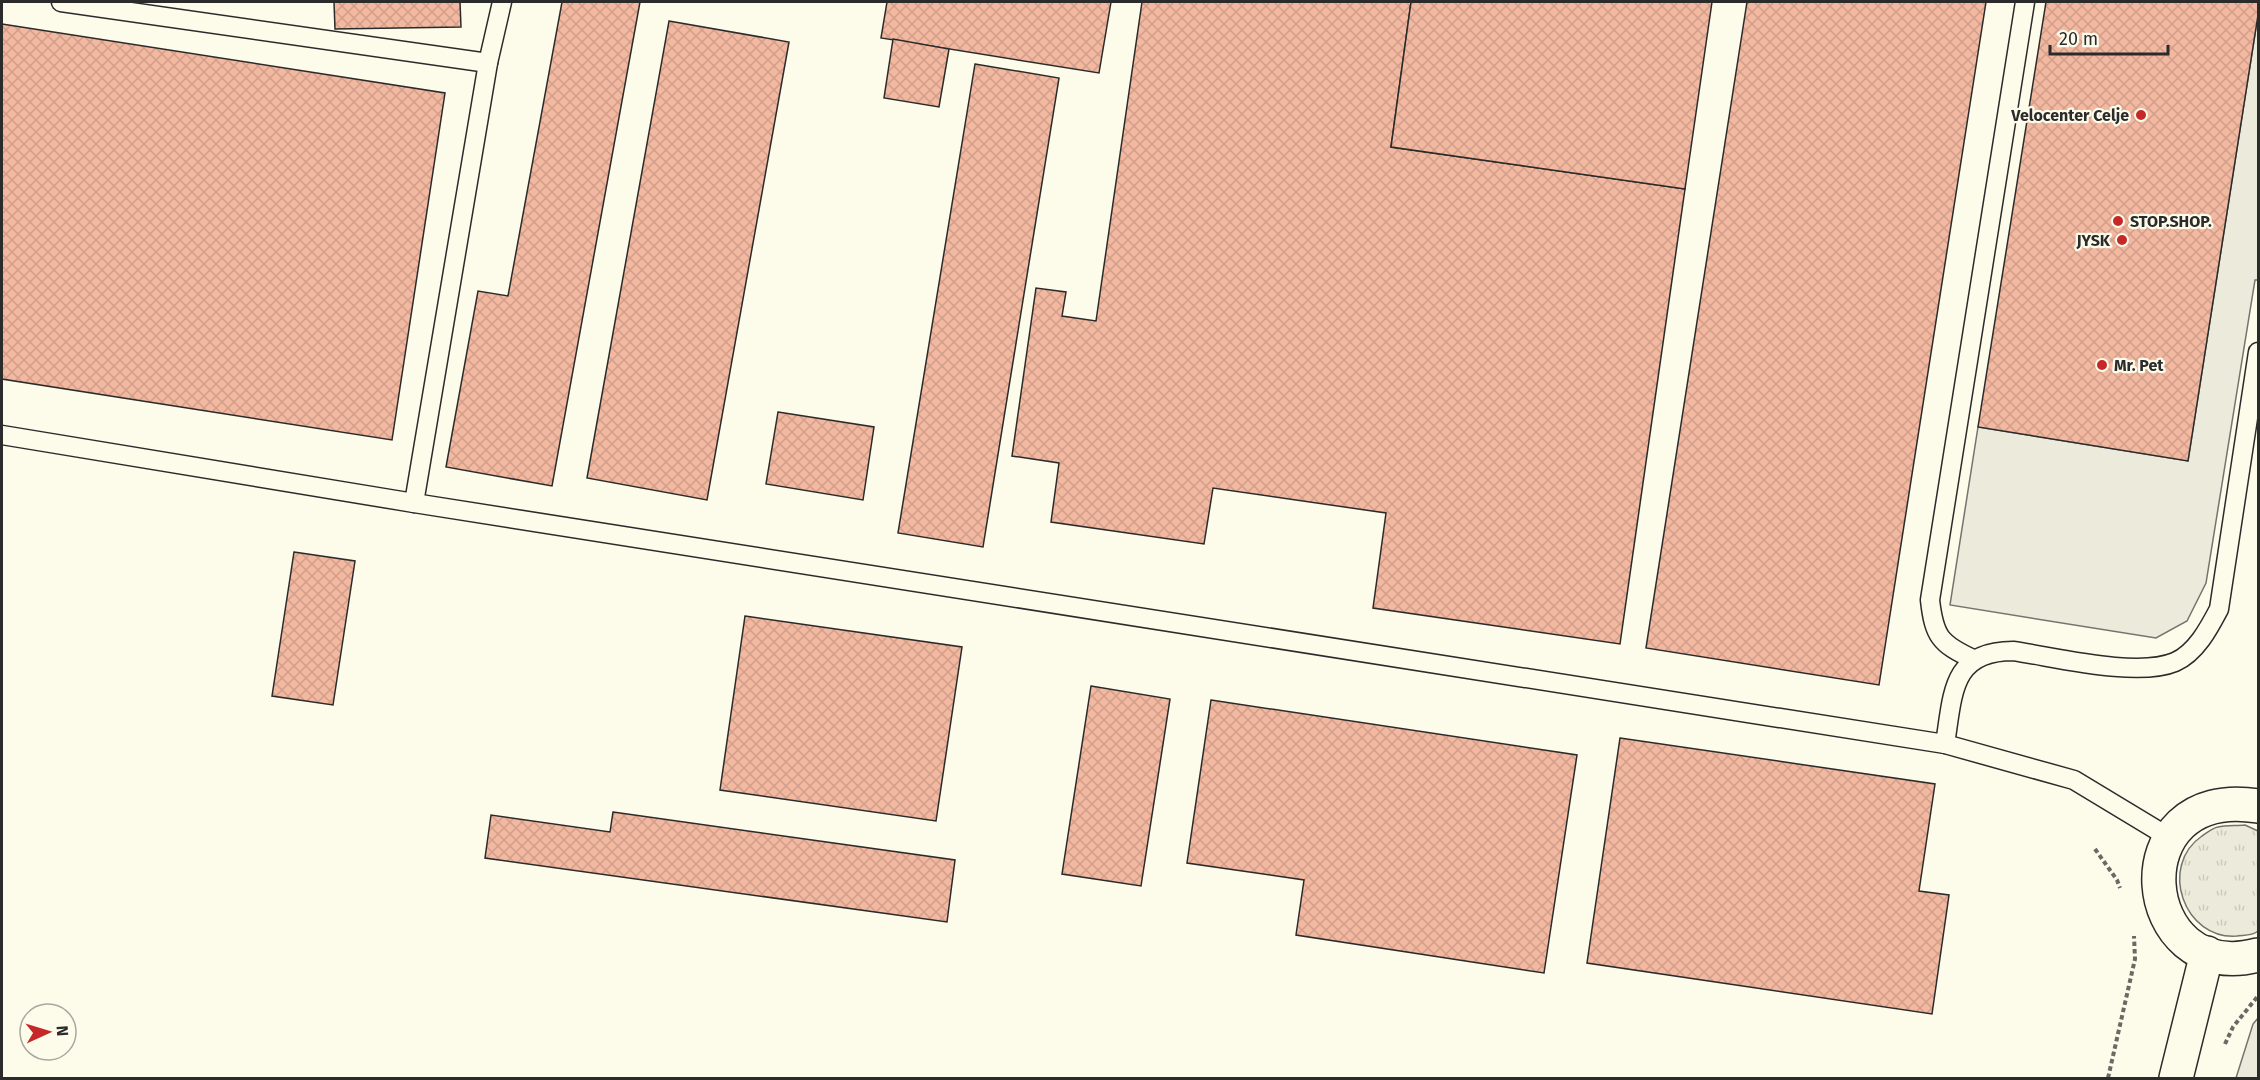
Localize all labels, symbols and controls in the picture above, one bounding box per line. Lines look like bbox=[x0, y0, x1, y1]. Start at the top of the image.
scale bar bbox=[2050, 18, 2168, 56]
text: 20 m bbox=[2059, 28, 2098, 50]
place label: Velocenter Celje bbox=[2010, 106, 2129, 125]
marker: Velocenter Celje bbox=[2134, 108, 2148, 122]
place label: STOP.SHOP. bbox=[2130, 212, 2212, 231]
marker: STOP.SHOP. bbox=[2111, 214, 2125, 228]
place label: JYSK bbox=[2075, 231, 2111, 250]
marker: JYSK bbox=[2115, 233, 2129, 247]
place label: Mr. Pet bbox=[2114, 356, 2164, 375]
marker: Mr. Pet bbox=[2095, 358, 2109, 372]
north arrow bbox=[18, 1002, 78, 1062]
text: N bbox=[53, 1025, 72, 1037]

